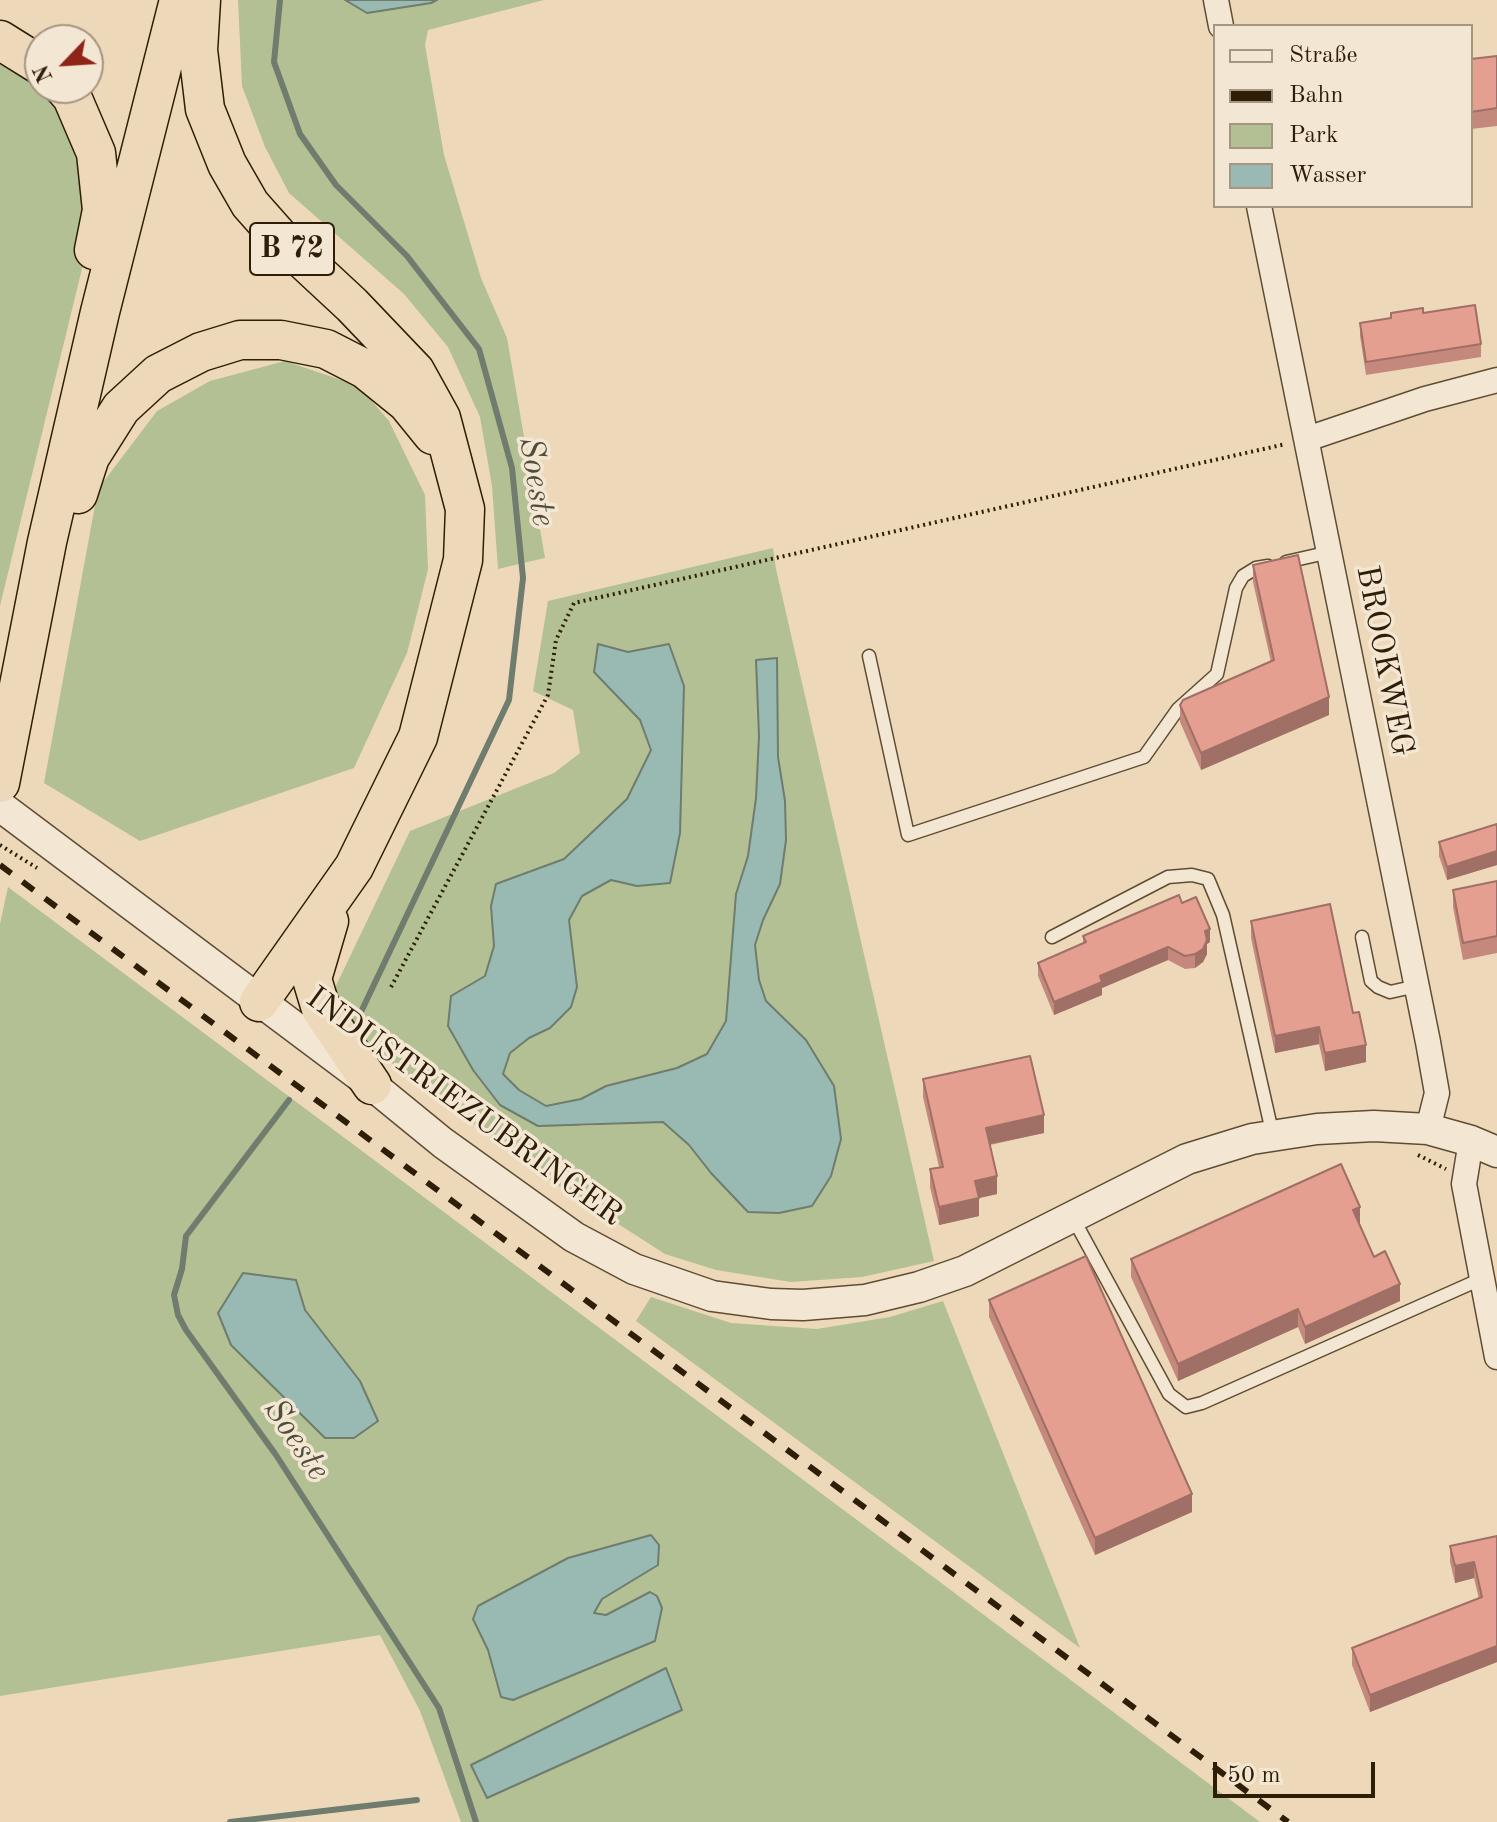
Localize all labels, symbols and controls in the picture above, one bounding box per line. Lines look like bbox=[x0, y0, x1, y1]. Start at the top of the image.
north arrow bbox=[24, 24, 104, 104]
legend bbox=[1213, 24, 1473, 208]
text: Straße bbox=[1289, 44, 1358, 68]
text: N bbox=[31, 61, 58, 86]
text: Bahn bbox=[1289, 84, 1343, 108]
text: Park bbox=[1289, 124, 1338, 148]
text: Wasser bbox=[1289, 164, 1366, 188]
road number: B 72 bbox=[250, 223, 334, 275]
water label: Soeste bbox=[509, 434, 563, 530]
street label: BROOKWEG bbox=[1347, 562, 1421, 760]
street label: INDUSTRIEZUBRINGER bbox=[298, 979, 630, 1235]
water label: Soeste bbox=[254, 1391, 338, 1489]
scale bar bbox=[1217, 1746, 1379, 1796]
text: 50 m bbox=[1227, 1764, 1281, 1788]

